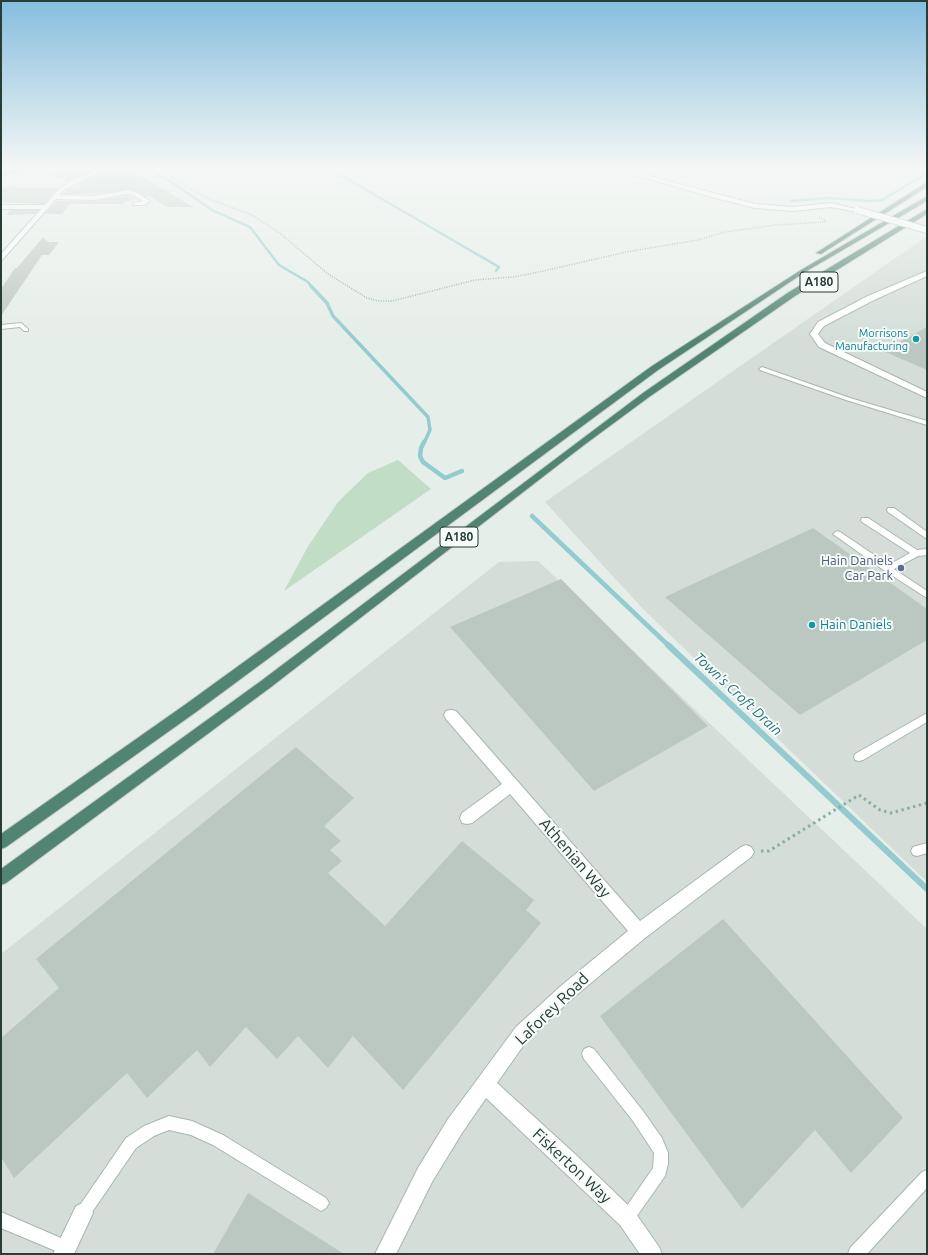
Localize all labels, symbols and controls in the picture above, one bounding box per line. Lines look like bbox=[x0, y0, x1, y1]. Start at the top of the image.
road number: A180 bbox=[800, 272, 838, 292]
place label: Morrisons Manufacturing bbox=[835, 326, 908, 352]
marker: Morrisons Manufacturing bbox=[911, 334, 921, 344]
road number: A180 bbox=[440, 527, 478, 547]
place label: Hain Daniels Car Park bbox=[821, 553, 893, 584]
marker: Hain Daniels Car Park bbox=[896, 563, 906, 573]
place label: Hain Daniels bbox=[820, 617, 892, 633]
marker: Hain Daniels bbox=[807, 620, 817, 630]
water label: Town's Croft Drain bbox=[690, 649, 786, 739]
street label: Athenian Way bbox=[535, 814, 615, 902]
street label: Laforey Road bbox=[511, 969, 593, 1049]
street label: Fiskerton Way bbox=[529, 1125, 615, 1207]

